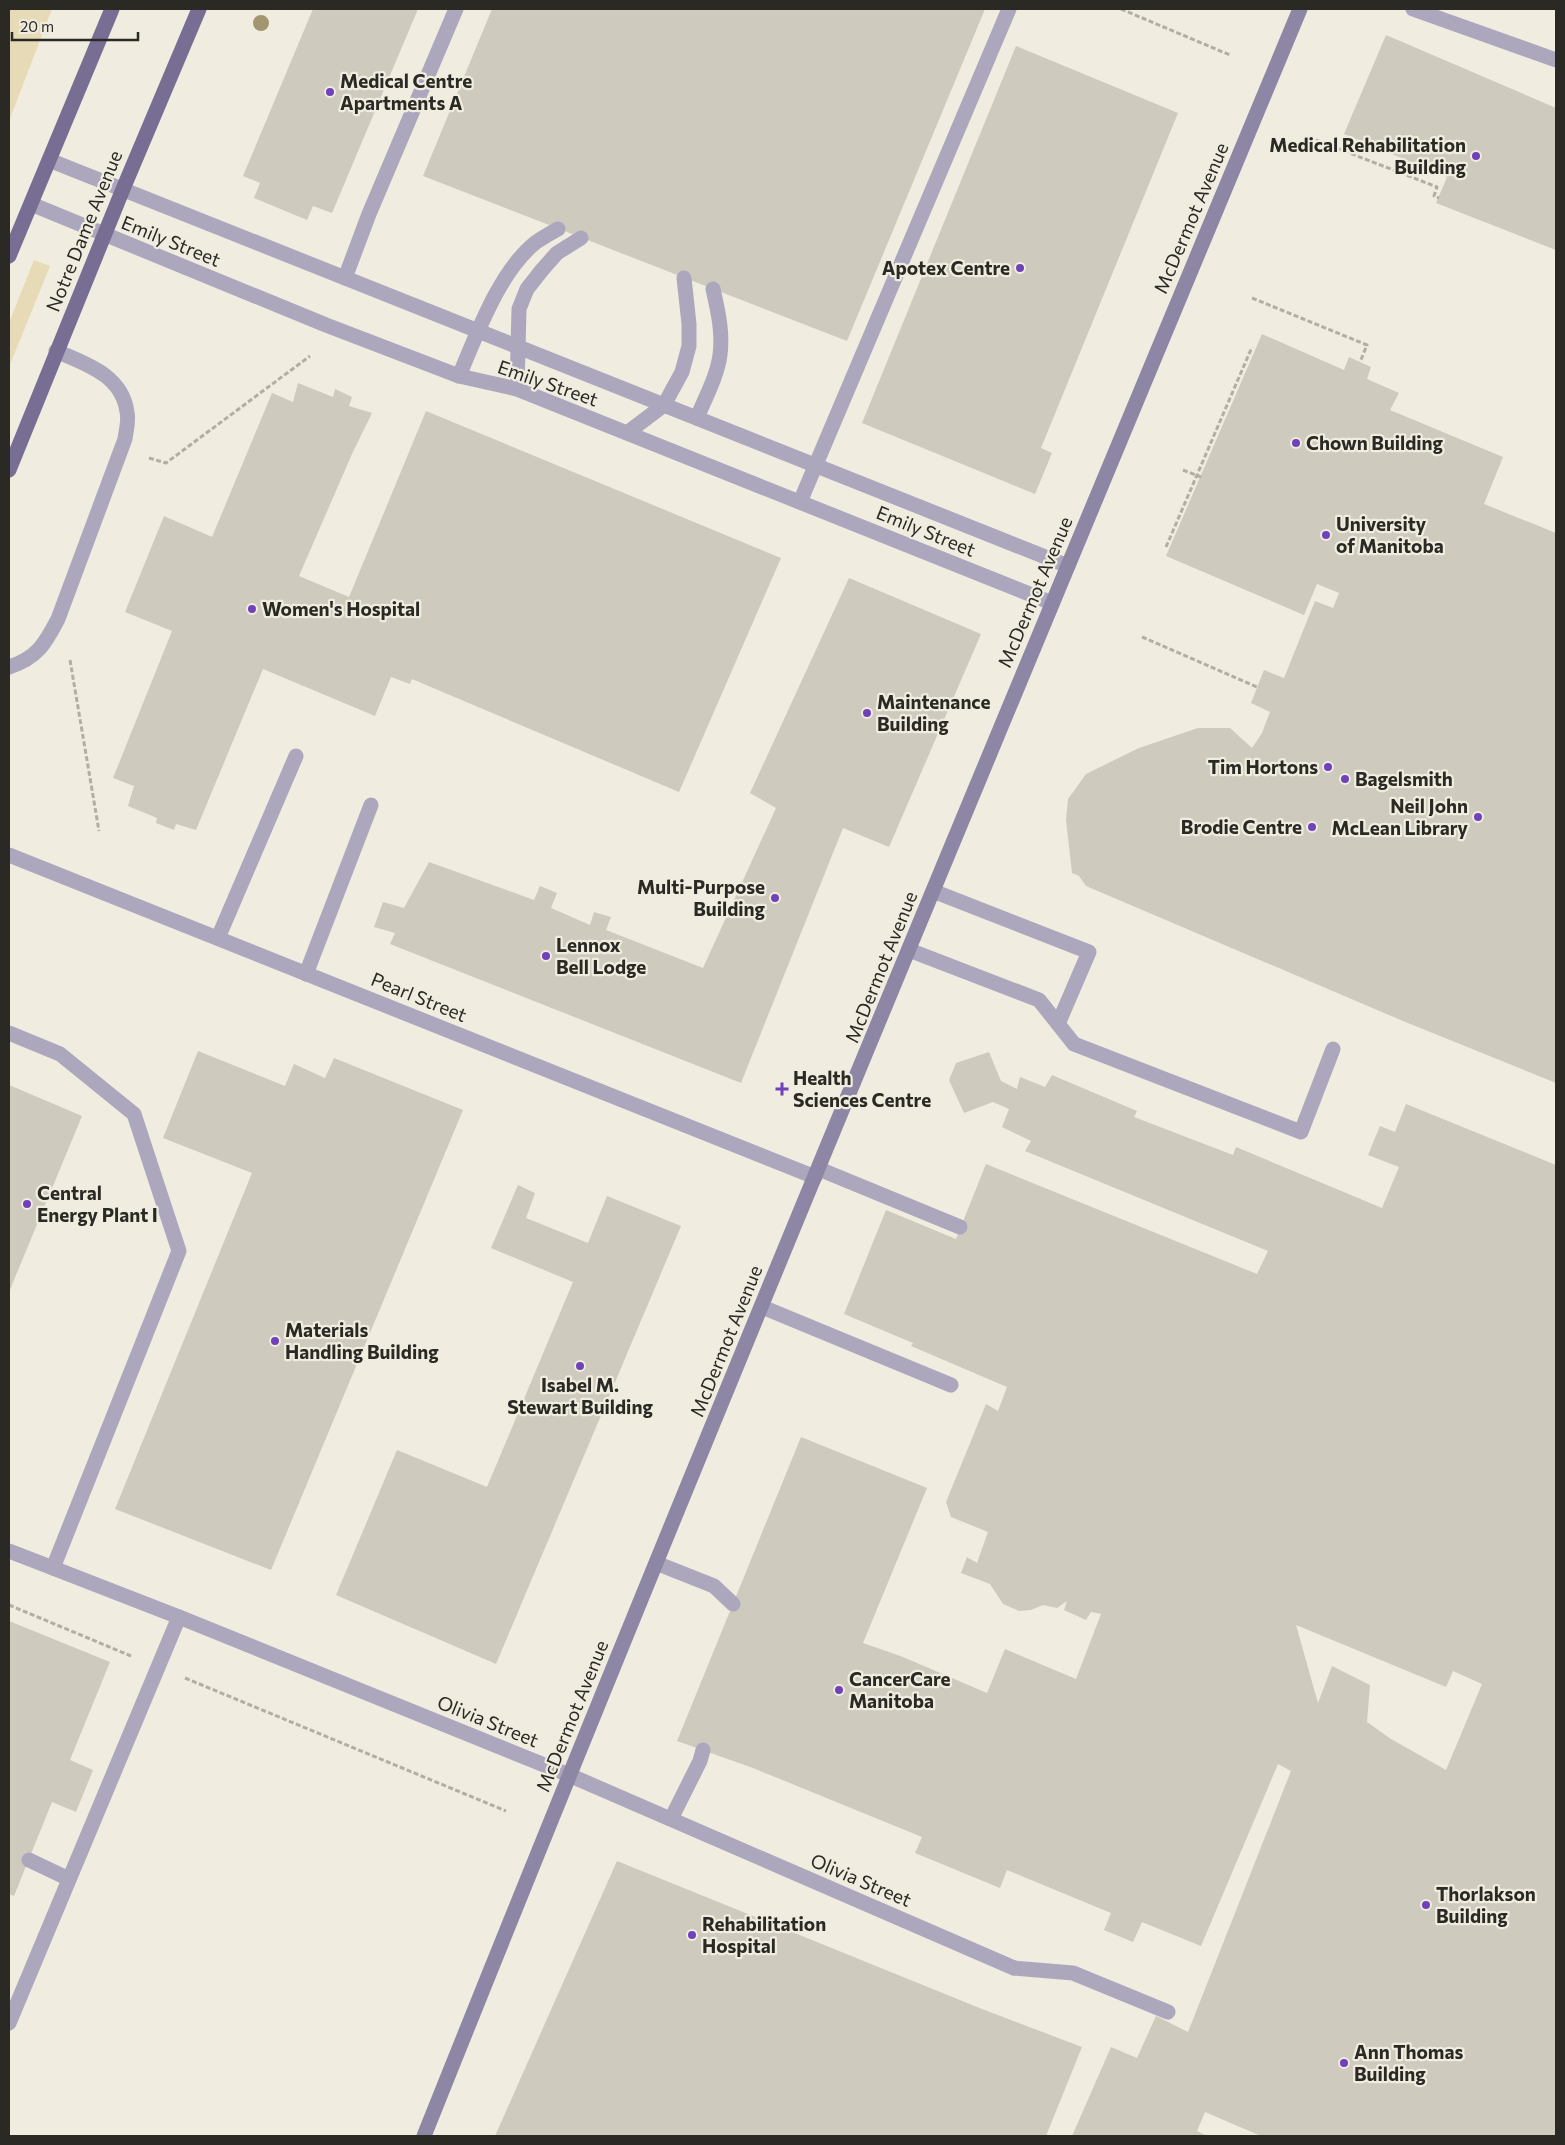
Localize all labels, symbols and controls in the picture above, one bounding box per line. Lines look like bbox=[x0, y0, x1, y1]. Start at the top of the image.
scale bar bbox=[12, 10, 139, 42]
text: 20 m bbox=[20, 17, 54, 35]
place label: Medical Centre Apartments A bbox=[340, 69, 472, 114]
marker: Medical Centre Apartments A bbox=[324, 86, 336, 98]
place label: Medical Rehabilitation Building bbox=[1269, 133, 1467, 178]
street label: McDermot Avenue bbox=[1148, 139, 1233, 297]
street label: Notre Dame Avenue bbox=[41, 147, 126, 315]
marker: Medical Rehabilitation Building bbox=[1470, 150, 1482, 162]
street label: Emily Street bbox=[118, 210, 224, 271]
place label: Apotex Centre bbox=[882, 256, 1010, 279]
marker: Apotex Centre bbox=[1014, 262, 1026, 274]
street label: Emily Street bbox=[495, 355, 602, 411]
place label: Chown Building bbox=[1306, 431, 1444, 454]
marker: Chown Building bbox=[1290, 437, 1302, 449]
street label: Emily Street bbox=[873, 500, 979, 561]
place label: University of Manitoba bbox=[1336, 512, 1444, 557]
street label: McDermot Avenue bbox=[992, 513, 1077, 671]
marker: University of Manitoba bbox=[1320, 529, 1332, 541]
place label: Women's Hospital bbox=[262, 597, 420, 620]
marker: Women's Hospital bbox=[246, 603, 258, 615]
place label: Maintenance Building bbox=[877, 690, 991, 735]
marker: Maintenance Building bbox=[861, 707, 873, 719]
place label: Tim Hortons bbox=[1208, 755, 1318, 778]
marker: Tim Hortons bbox=[1322, 761, 1334, 773]
place label: Bagelsmith bbox=[1355, 767, 1453, 790]
marker: Bagelsmith bbox=[1339, 773, 1351, 785]
place label: Neil John McLean Library bbox=[1331, 794, 1469, 839]
marker: Neil John McLean Library bbox=[1472, 811, 1484, 823]
place label: Brodie Centre bbox=[1181, 815, 1302, 838]
marker: Brodie Centre bbox=[1306, 821, 1318, 833]
place label: Multi-Purpose Building bbox=[637, 875, 766, 920]
street label: McDermot Avenue bbox=[840, 888, 921, 1046]
marker: Multi-Purpose Building bbox=[769, 892, 781, 904]
place label: Lennox Bell Lodge bbox=[556, 933, 646, 978]
marker: Lennox Bell Lodge bbox=[540, 950, 552, 962]
street label: Pearl Street bbox=[368, 967, 471, 1026]
place label: Health Sciences Centre bbox=[793, 1066, 931, 1111]
marker: Health Sciences Centre bbox=[775, 1082, 789, 1096]
place label: Central Energy Plant I bbox=[37, 1181, 158, 1226]
marker: Central Energy Plant I bbox=[21, 1198, 33, 1210]
street label: McDermot Avenue bbox=[685, 1262, 766, 1420]
place label: Materials Handling Building bbox=[285, 1318, 439, 1363]
marker: Materials Handling Building bbox=[269, 1335, 281, 1347]
marker: Isabel M. Stewart Building bbox=[574, 1360, 586, 1372]
place label: Isabel M. Stewart Building bbox=[507, 1373, 653, 1418]
street label: McDermot Avenue bbox=[531, 1637, 612, 1795]
place label: CancerCare Manitoba bbox=[849, 1667, 951, 1712]
marker: CancerCare Manitoba bbox=[833, 1684, 845, 1696]
street label: Olivia Street bbox=[434, 1690, 542, 1751]
street label: Olivia Street bbox=[807, 1848, 915, 1911]
place label: Thorlakson Building bbox=[1436, 1882, 1536, 1927]
marker: Thorlakson Building bbox=[1420, 1899, 1432, 1911]
place label: Rehabilitation Hospital bbox=[702, 1912, 826, 1957]
marker: Rehabilitation Hospital bbox=[686, 1929, 698, 1941]
place label: Ann Thomas Building bbox=[1354, 2040, 1463, 2085]
marker: Ann Thomas Building bbox=[1338, 2057, 1350, 2069]

